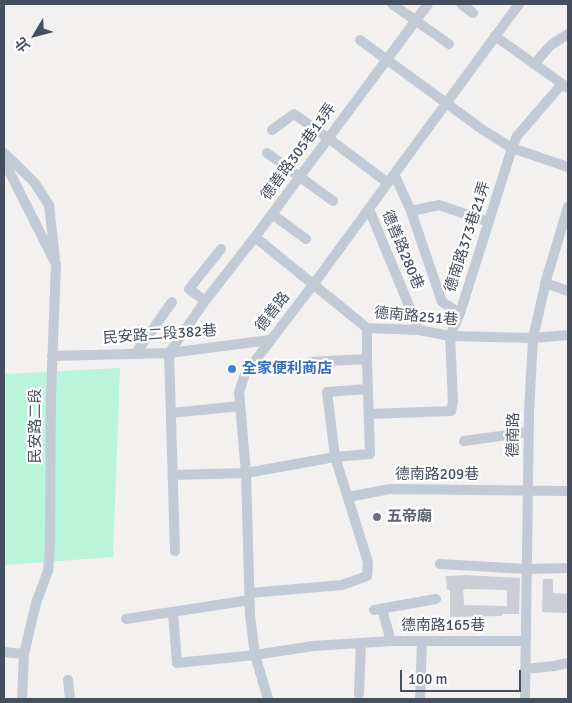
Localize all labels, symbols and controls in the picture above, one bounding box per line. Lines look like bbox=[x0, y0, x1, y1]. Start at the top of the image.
north arrow bbox=[10, 10, 60, 60]
text: 北 bbox=[12, 34, 34, 55]
street label: 德善路305巷13弄 bbox=[258, 100, 340, 204]
street label: 德南路373巷21弄 bbox=[442, 179, 494, 295]
street label: 德善路280巷 bbox=[377, 208, 427, 292]
street label: 德善路 bbox=[252, 289, 294, 335]
street label: 德南路251巷 bbox=[373, 304, 459, 330]
street label: 民安路二段382巷 bbox=[102, 322, 218, 348]
place label: 全家便利商店 bbox=[242, 360, 332, 378]
marker: 全家便利商店 bbox=[226, 363, 238, 375]
street label: 民安路二段 bbox=[27, 389, 45, 463]
street label: 德南路 bbox=[505, 412, 523, 458]
street label: 德南路209巷 bbox=[395, 466, 479, 484]
place label: 五帝廟 bbox=[387, 508, 432, 526]
marker: 五帝廟 bbox=[371, 511, 383, 523]
street label: 德南路165巷 bbox=[401, 617, 485, 635]
scale bar bbox=[402, 660, 523, 692]
text: 100 m bbox=[408, 670, 448, 688]

